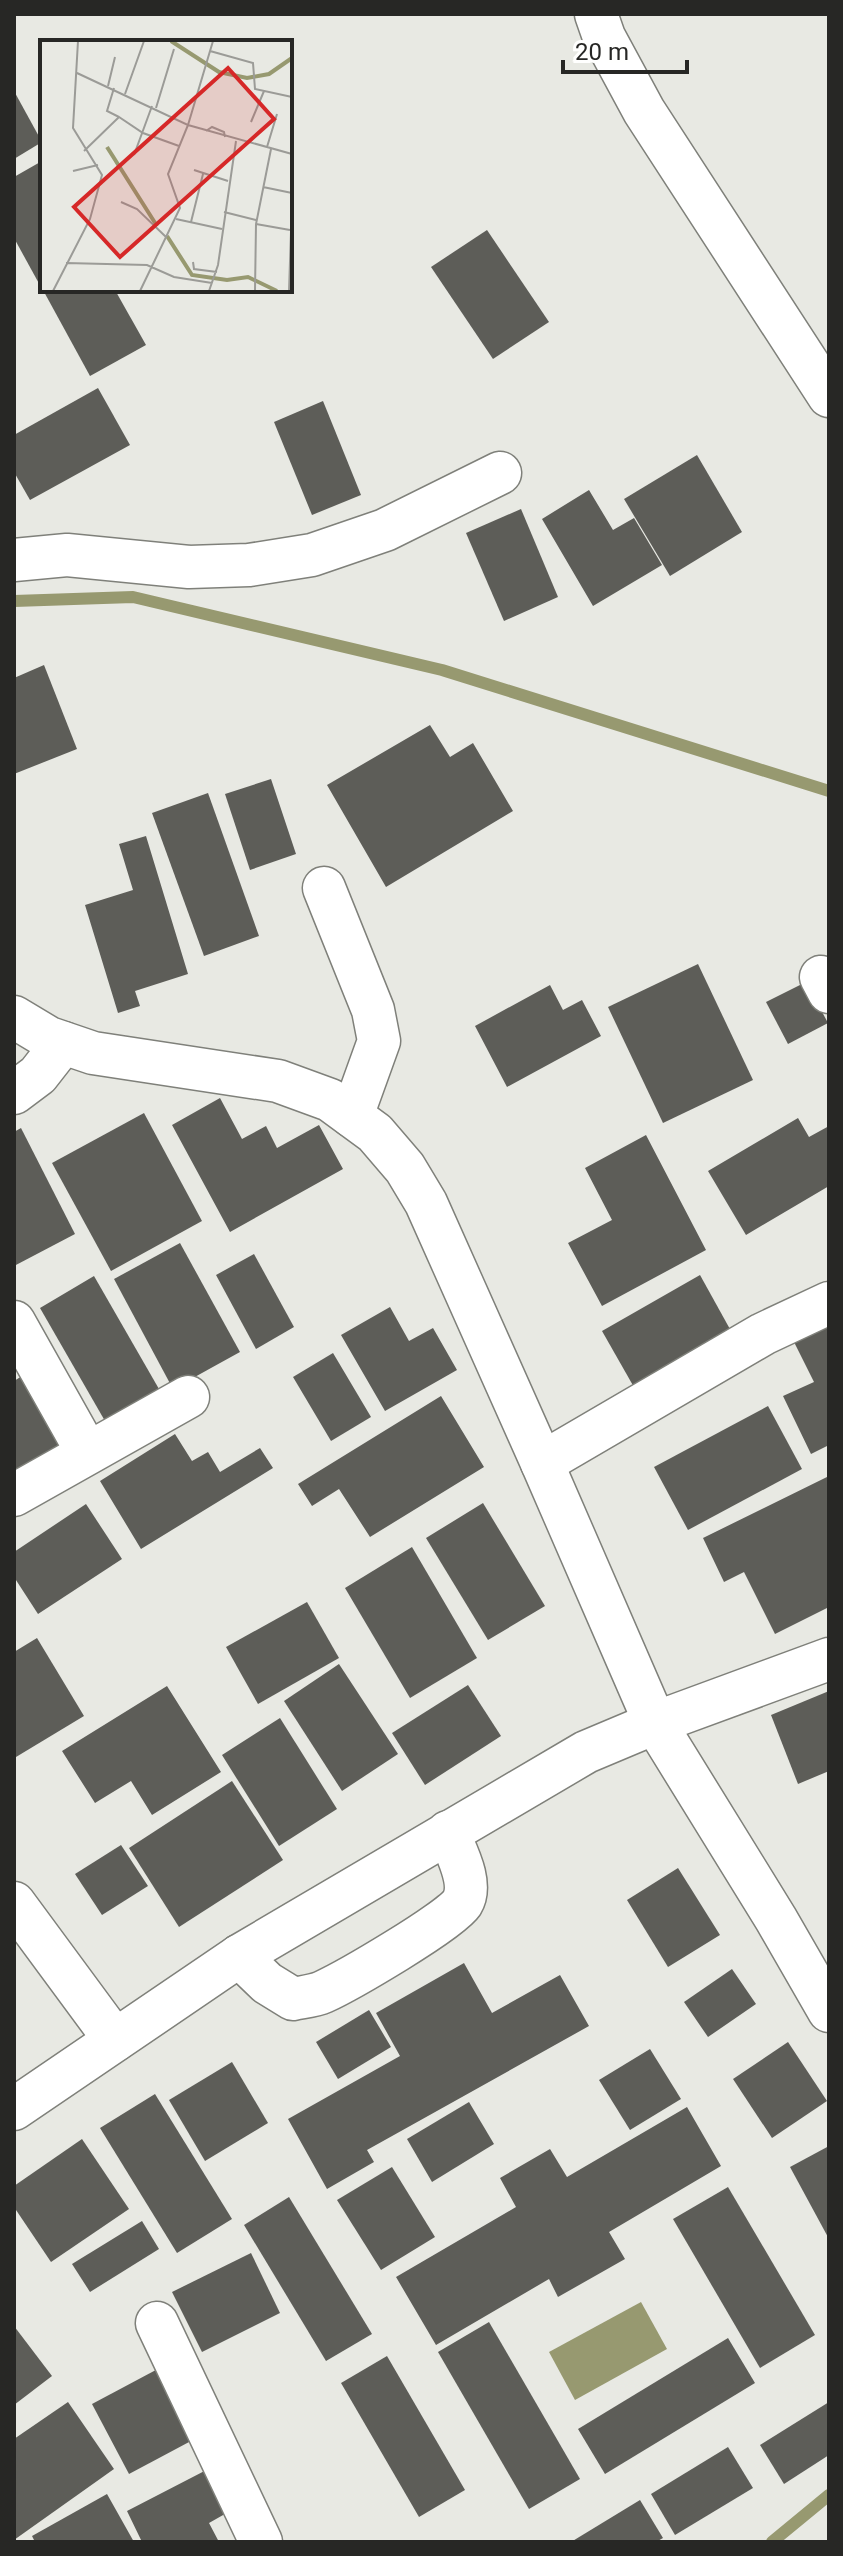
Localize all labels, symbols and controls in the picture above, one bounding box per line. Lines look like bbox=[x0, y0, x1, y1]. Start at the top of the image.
scale bar bbox=[563, 24, 687, 74]
text: 20 m bbox=[575, 38, 629, 66]
inset map bbox=[40, 40, 292, 292]

